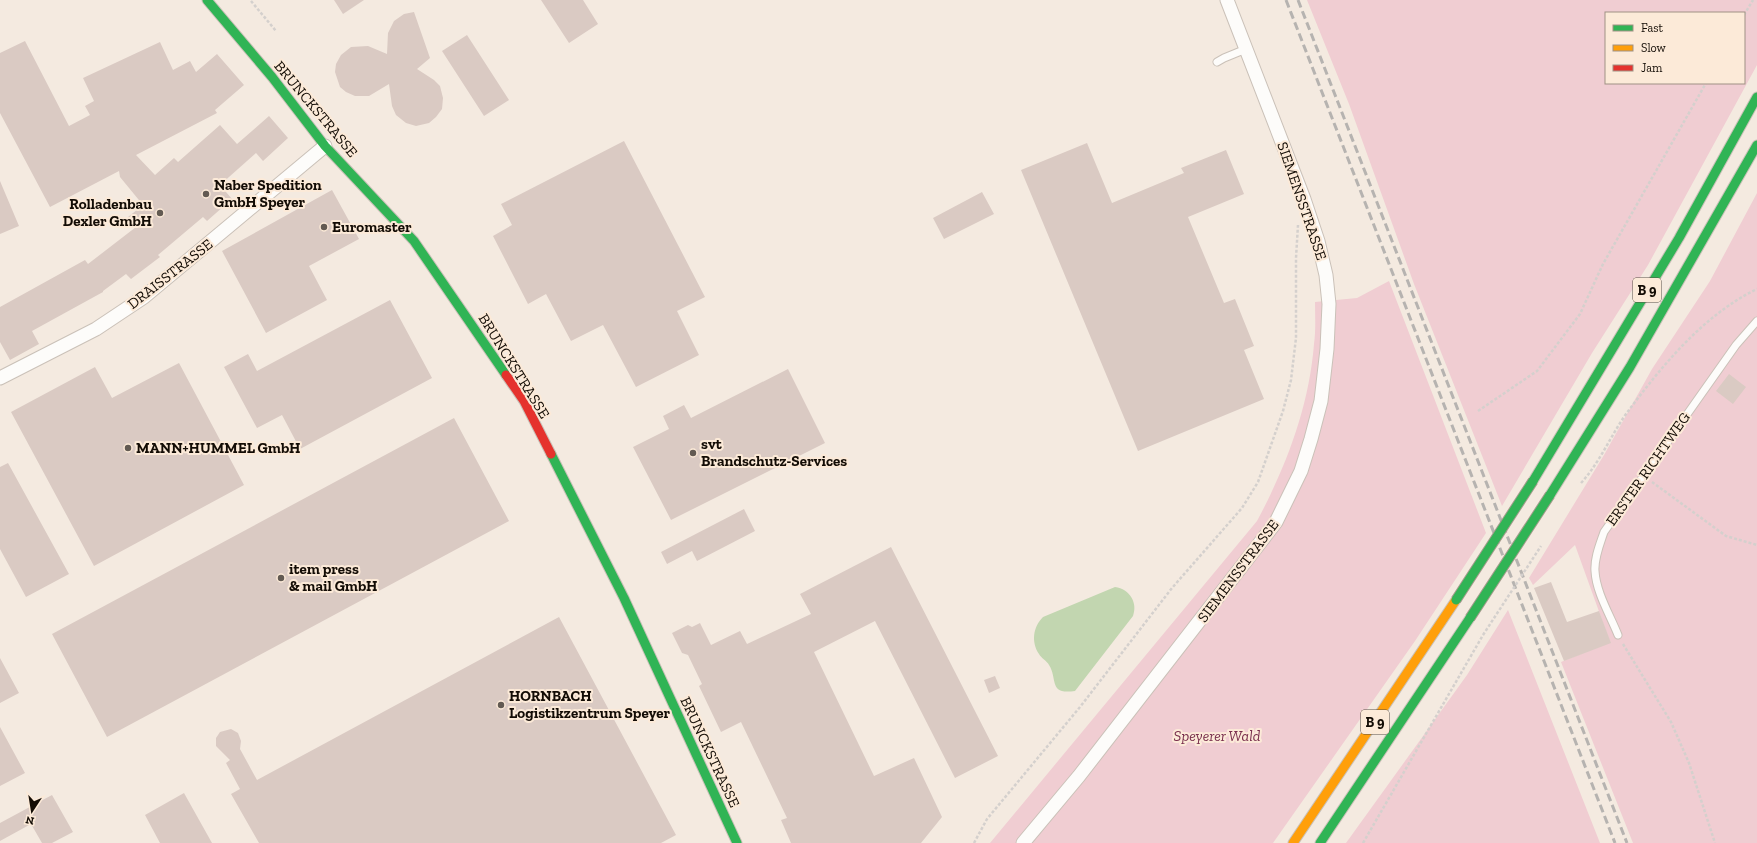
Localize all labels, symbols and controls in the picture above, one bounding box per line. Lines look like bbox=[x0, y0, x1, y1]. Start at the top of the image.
legend bbox=[1605, 12, 1745, 84]
text: Fast bbox=[1641, 21, 1664, 35]
text: Slow bbox=[1641, 41, 1667, 55]
street label: BRUNCKSTRASSE bbox=[270, 57, 362, 161]
text: Jam bbox=[1641, 61, 1663, 75]
street label: SIEMENSSTRASSE bbox=[1273, 140, 1331, 263]
place label: Naber Spedition GmbH Speyer bbox=[214, 176, 322, 211]
marker: Naber Spedition GmbH Speyer bbox=[201, 189, 211, 199]
place label: Rolladenbau Dexler GmbH bbox=[63, 195, 152, 230]
marker: Rolladenbau Dexler GmbH bbox=[155, 208, 165, 218]
place label: Euromaster bbox=[332, 218, 412, 236]
marker: Euromaster bbox=[319, 222, 329, 232]
street label: DRAISSTRASSE bbox=[124, 235, 216, 313]
road number: B 9 bbox=[1633, 278, 1661, 302]
street label: BRUNCKSTRASSE bbox=[475, 310, 554, 422]
street label: ERSTER RICHTWEG bbox=[1602, 409, 1694, 529]
place label: svt Brandschutz-Services bbox=[701, 435, 847, 470]
place label: MANN+HUMMEL GmbH bbox=[136, 439, 300, 457]
marker: MANN+HUMMEL GmbH bbox=[123, 443, 133, 453]
marker: svt Brandschutz-Services bbox=[688, 448, 698, 458]
street label: SIEMENSSTRASSE bbox=[1194, 516, 1283, 626]
place label: item press & mail GmbH bbox=[289, 560, 377, 595]
marker: item press & mail GmbH bbox=[276, 573, 286, 583]
place label: HORNBACH Logistikzentrum Speyer bbox=[509, 687, 670, 722]
street label: BRUNCKSTRASSE bbox=[676, 694, 744, 810]
marker: HORNBACH Logistikzentrum Speyer bbox=[496, 700, 506, 710]
road number: B 9 bbox=[1361, 710, 1389, 734]
park label: Speyerer Wald bbox=[1174, 727, 1261, 745]
north arrow bbox=[12, 791, 52, 831]
text: N bbox=[24, 813, 35, 828]

